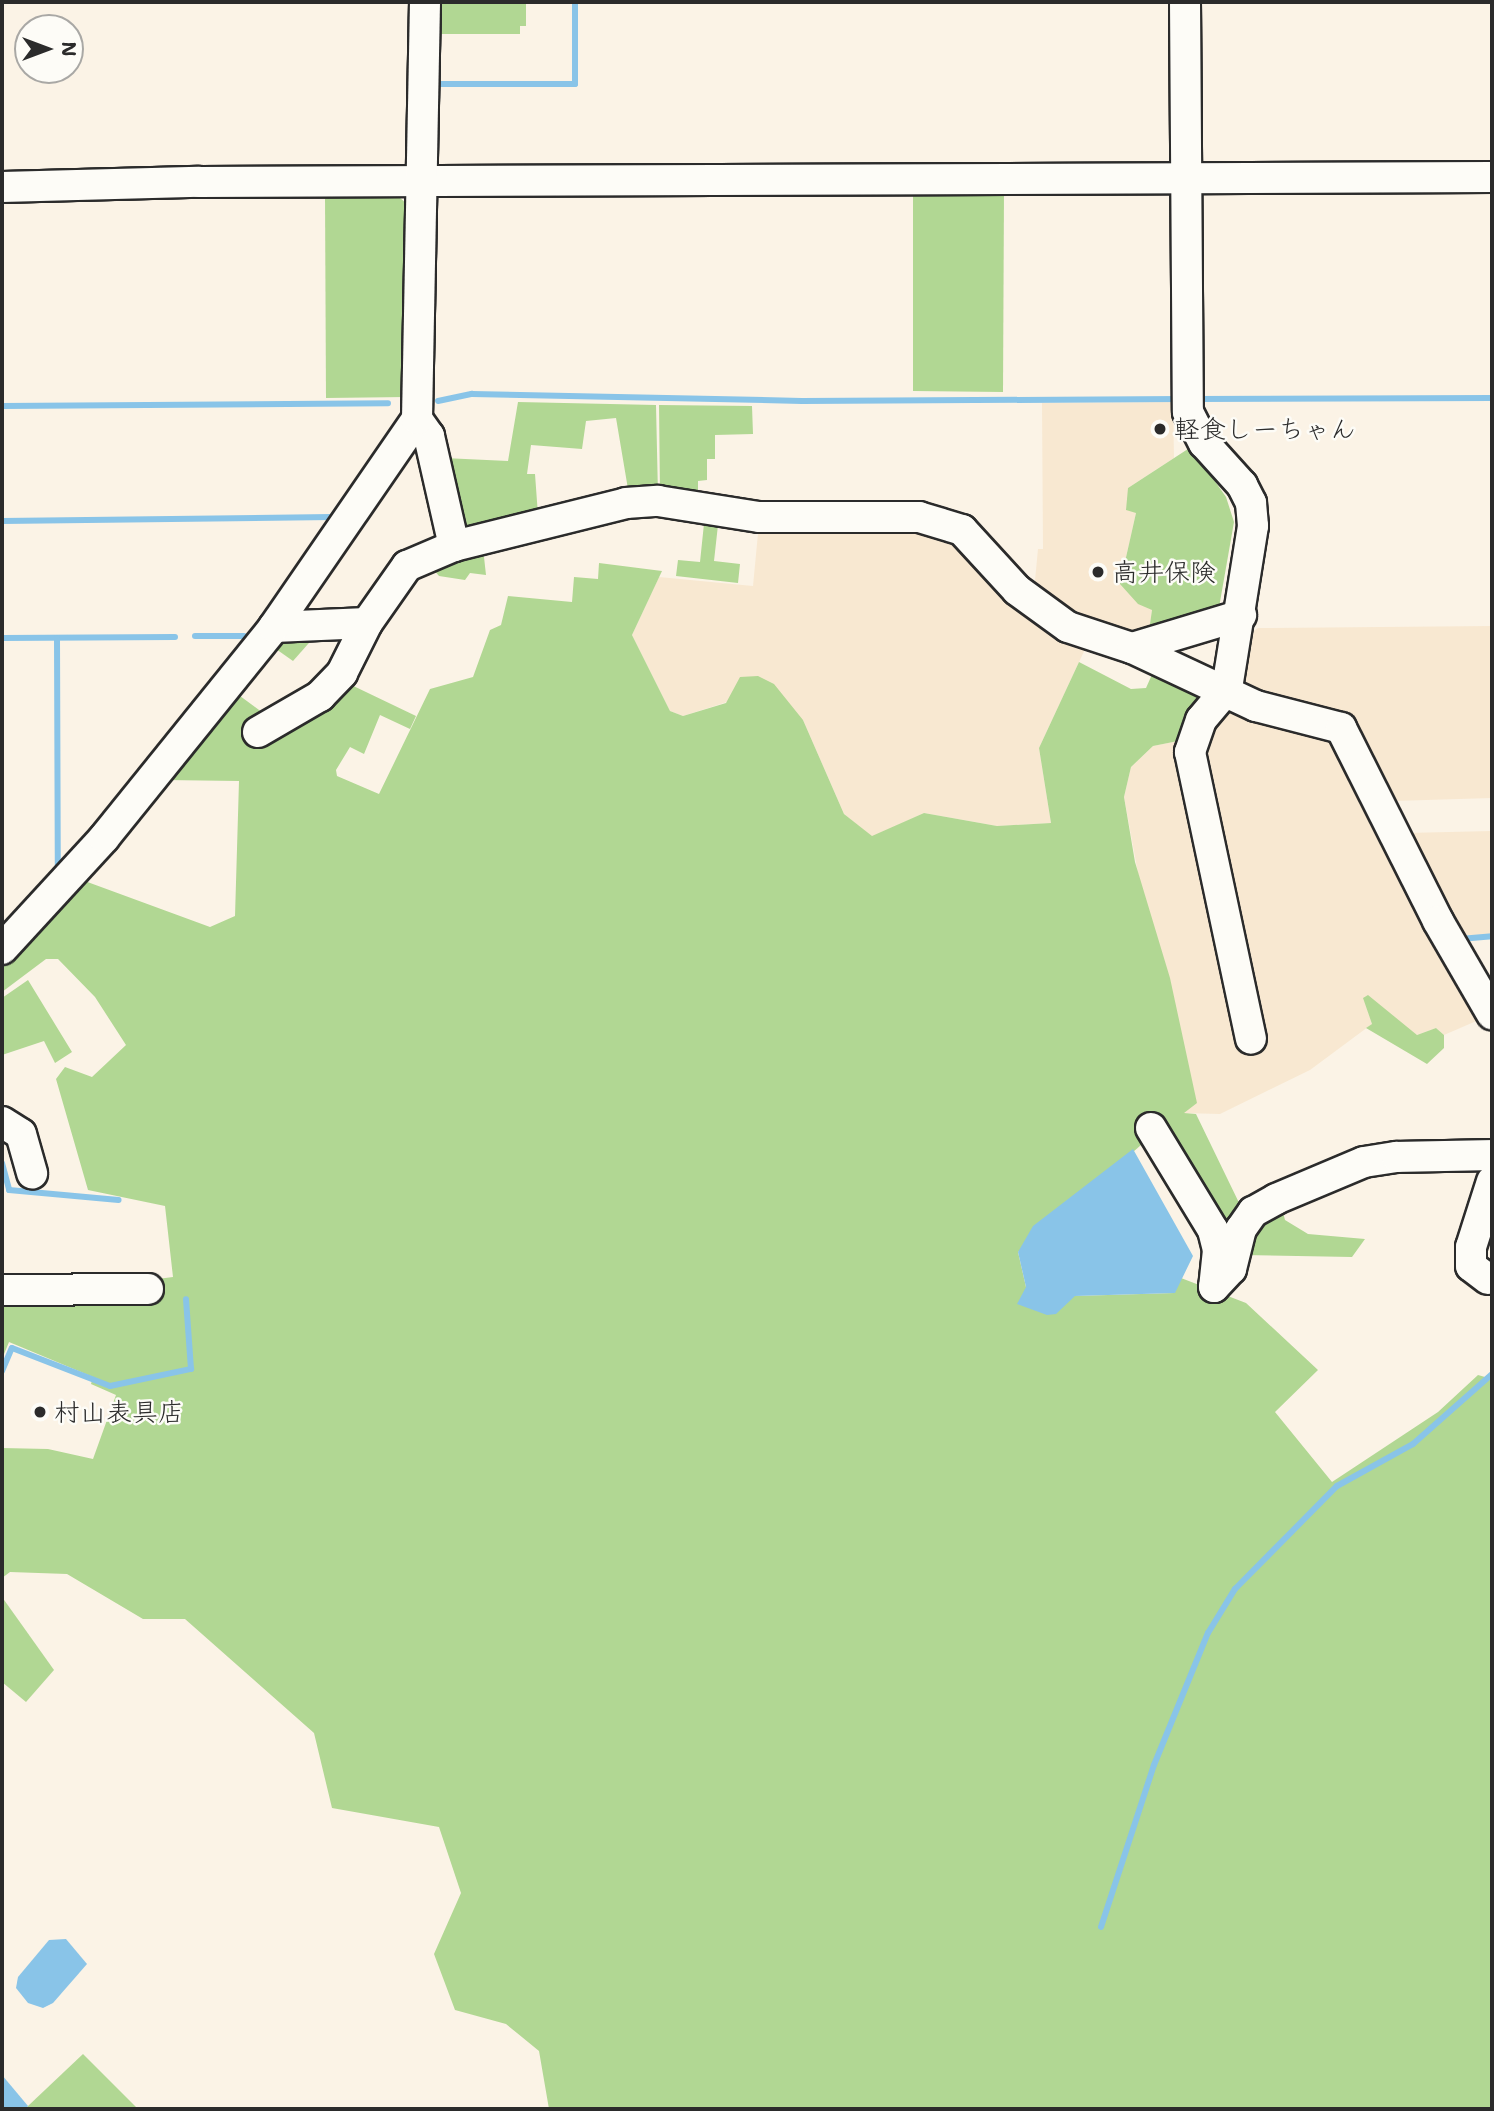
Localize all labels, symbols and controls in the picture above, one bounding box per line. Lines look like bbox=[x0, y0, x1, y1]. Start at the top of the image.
north arrow bbox=[14, 14, 84, 84]
text: N bbox=[56, 41, 81, 57]
place label: 軽食しーちゃん bbox=[1174, 413, 1356, 445]
marker: 軽食しーちゃん bbox=[1152, 421, 1168, 437]
place label: 高井保険 bbox=[1112, 556, 1216, 588]
marker: 高井保険 bbox=[1090, 564, 1106, 580]
place label: 村山表具店 bbox=[54, 1396, 184, 1428]
marker: 村山表具店 bbox=[32, 1404, 48, 1420]

